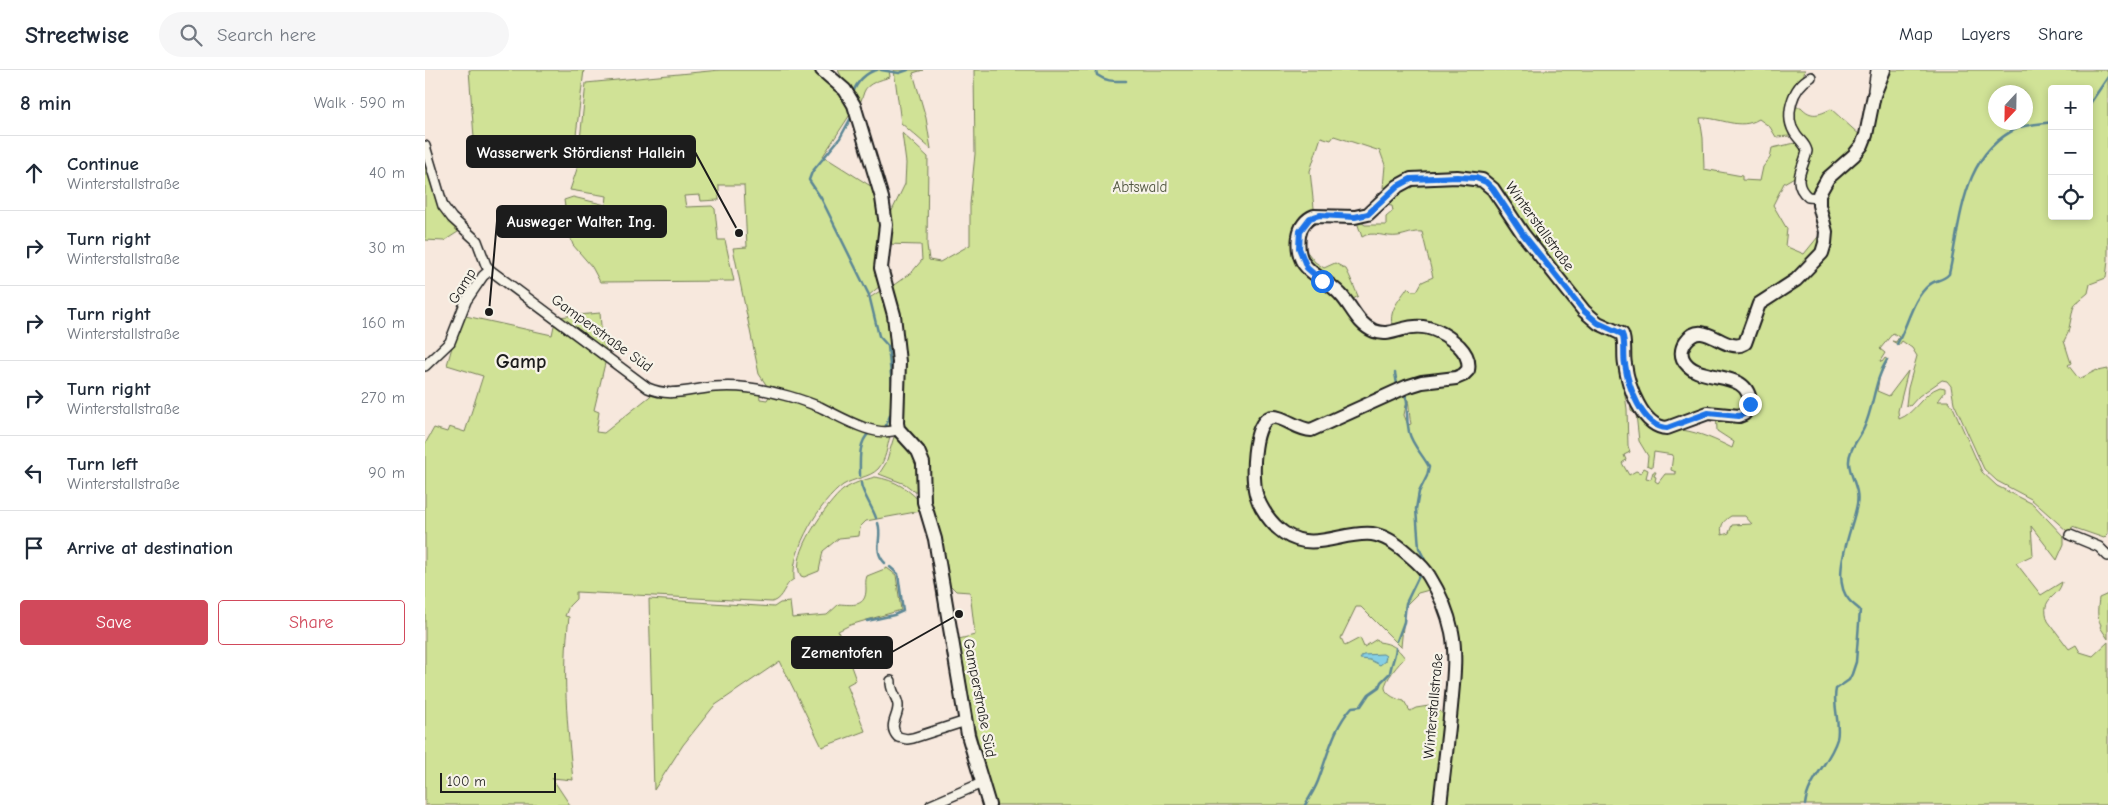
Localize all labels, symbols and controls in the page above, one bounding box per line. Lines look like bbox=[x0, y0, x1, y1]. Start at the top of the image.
search box bbox=[159, 12, 509, 57]
text: Streetwise bbox=[25, 21, 129, 49]
icon: search bbox=[177, 21, 205, 49]
text: Search here bbox=[217, 24, 316, 46]
text: Map bbox=[1899, 24, 1933, 45]
text: Layers bbox=[1961, 24, 2010, 45]
text: Share bbox=[2038, 24, 2083, 45]
north arrow bbox=[1988, 85, 2033, 130]
map controls bbox=[2048, 85, 2093, 220]
button: + bbox=[2048, 85, 2093, 130]
text: 8 min bbox=[20, 91, 71, 115]
text: Walk · 590 m bbox=[314, 94, 405, 112]
button: − bbox=[2048, 130, 2093, 175]
callout: Wasserwerk Stördienst Hallein bbox=[467, 136, 695, 167]
text: Wasserwerk Stördienst Hallein bbox=[477, 144, 685, 162]
text: Continue bbox=[67, 153, 139, 175]
icon: ahead bbox=[20, 159, 48, 187]
text: 40 m bbox=[369, 164, 405, 182]
text: Winterstallstraße bbox=[67, 175, 180, 193]
button: locate bbox=[2048, 175, 2093, 220]
park label: Abtswald bbox=[1113, 178, 1167, 196]
street label: Winterstallstraße bbox=[1502, 178, 1579, 274]
callout: Ausweger Walter, Ing. bbox=[497, 206, 666, 237]
text: Ausweger Walter, Ing. bbox=[507, 213, 655, 231]
text: Turn right bbox=[67, 228, 151, 250]
icon: right bbox=[20, 234, 48, 262]
text: 30 m bbox=[369, 239, 405, 257]
text: Winterstallstraße bbox=[67, 250, 180, 268]
street label: Gamp bbox=[444, 265, 480, 307]
route start bbox=[1311, 270, 1334, 293]
street label: Gamperstraße Süd bbox=[548, 290, 656, 376]
text: Turn right bbox=[67, 303, 151, 325]
icon: right bbox=[20, 309, 48, 337]
text: 160 m bbox=[362, 314, 405, 332]
text: Winterstallstraße bbox=[67, 325, 180, 343]
district label: Gamp bbox=[496, 350, 546, 373]
text: Turn right bbox=[67, 378, 151, 400]
icon: right bbox=[20, 384, 48, 412]
text: 270 m bbox=[361, 389, 405, 407]
route end bbox=[1739, 393, 1762, 416]
text: Winterstallstraße bbox=[67, 400, 180, 418]
text: Turn left bbox=[67, 453, 138, 475]
icon: left bbox=[20, 459, 48, 487]
text: 90 m bbox=[368, 464, 405, 482]
text: Winterstallstraße bbox=[67, 475, 180, 493]
icon: arrive bbox=[20, 534, 48, 562]
text: Arrive at destination bbox=[67, 537, 233, 559]
button: Save bbox=[20, 600, 208, 645]
button: Share bbox=[218, 600, 405, 645]
callout: Zementofen bbox=[792, 637, 892, 668]
street label: Gamperstraße Süd bbox=[960, 637, 1000, 759]
text: Zementofen bbox=[802, 644, 882, 662]
street label: Winterstallstraße bbox=[1419, 652, 1447, 759]
scale bar bbox=[440, 770, 556, 793]
text: 100 m bbox=[447, 773, 486, 790]

